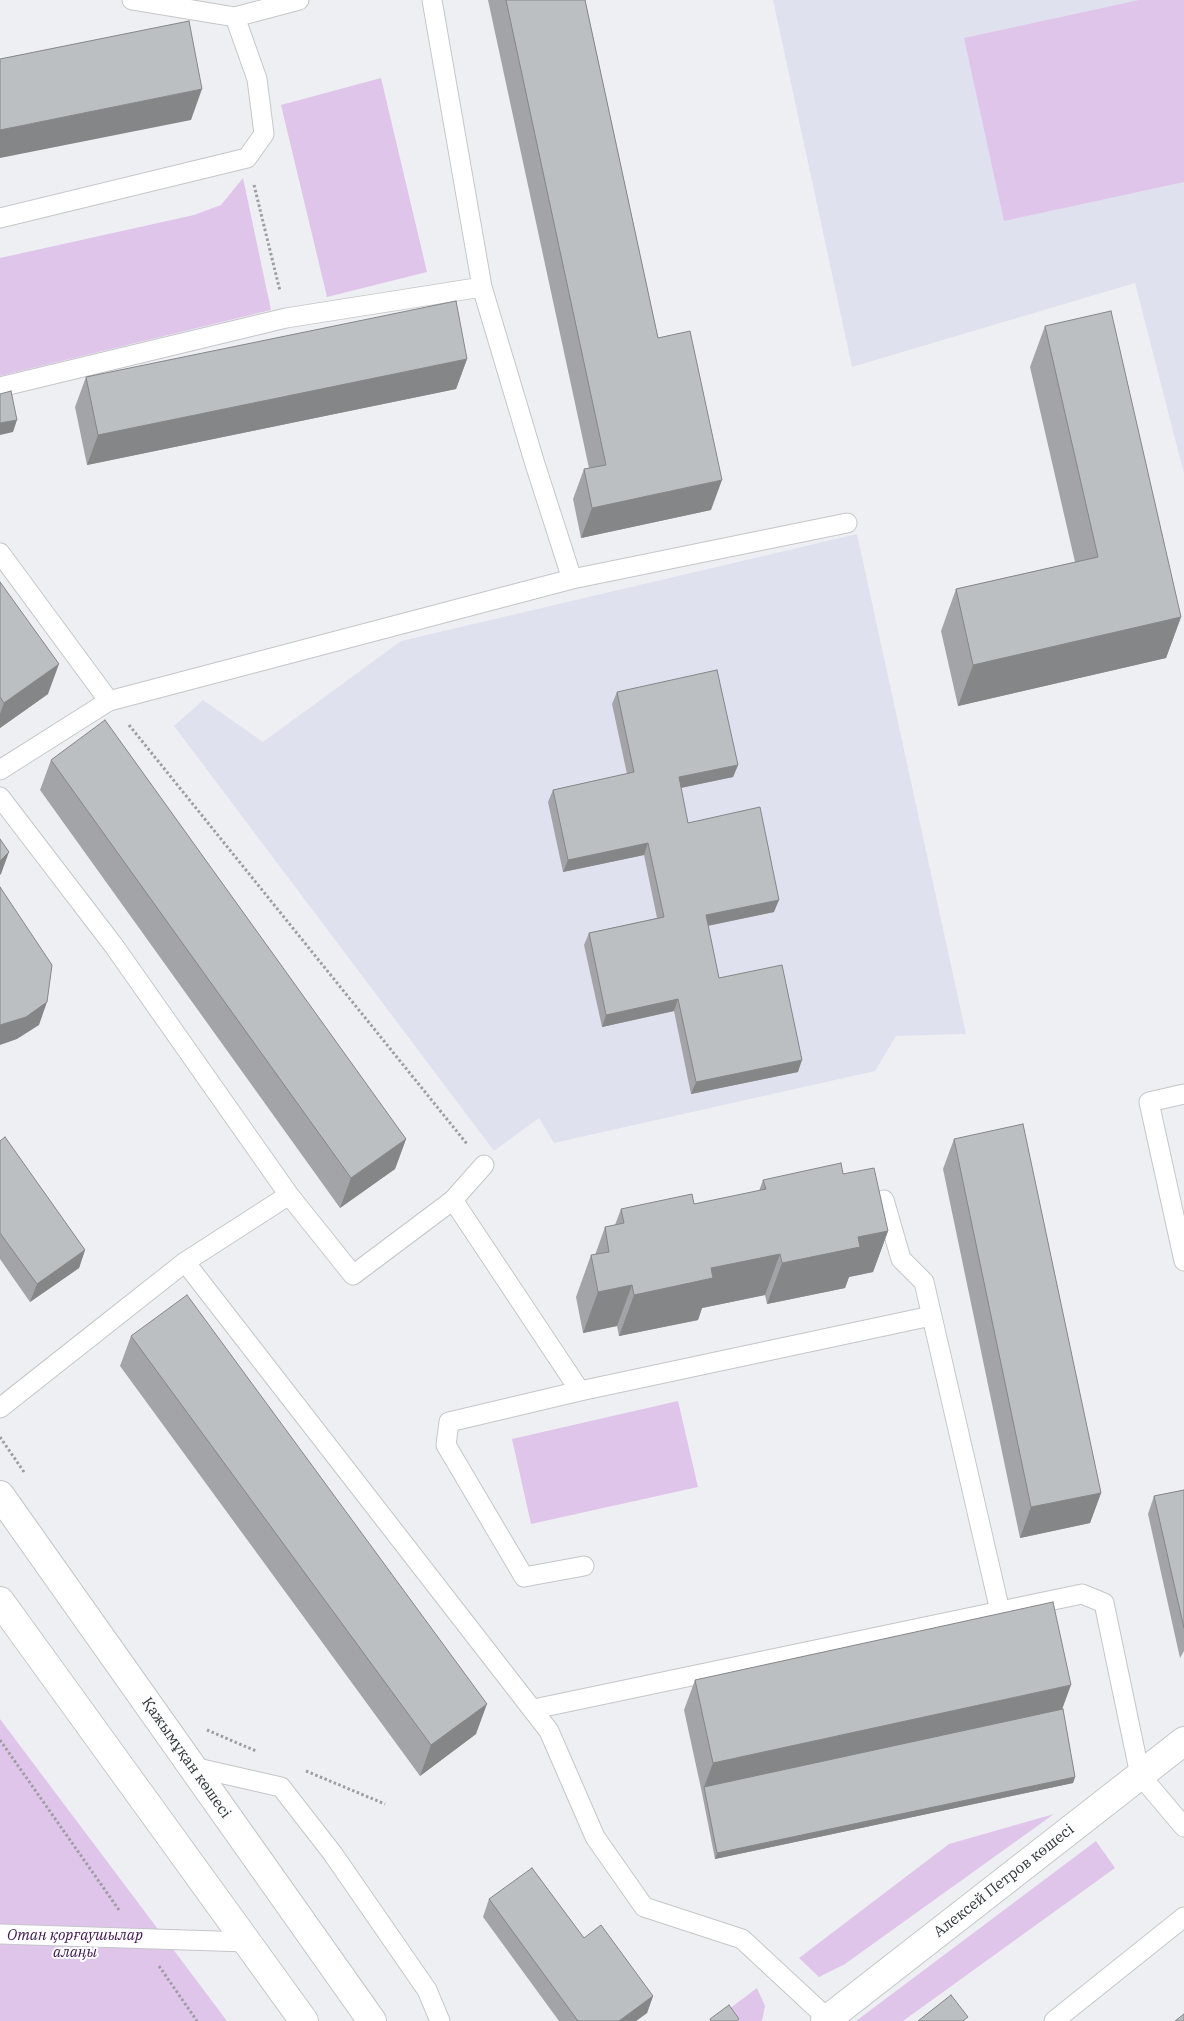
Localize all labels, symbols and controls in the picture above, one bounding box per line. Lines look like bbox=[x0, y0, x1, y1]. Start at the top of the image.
street label: Қажымұқан көшесі bbox=[138, 1694, 234, 1822]
street label: Алексей Петров көшесі bbox=[930, 1821, 1078, 1941]
park label: Отан қорғаушылар алаңы bbox=[7, 1927, 143, 1962]

